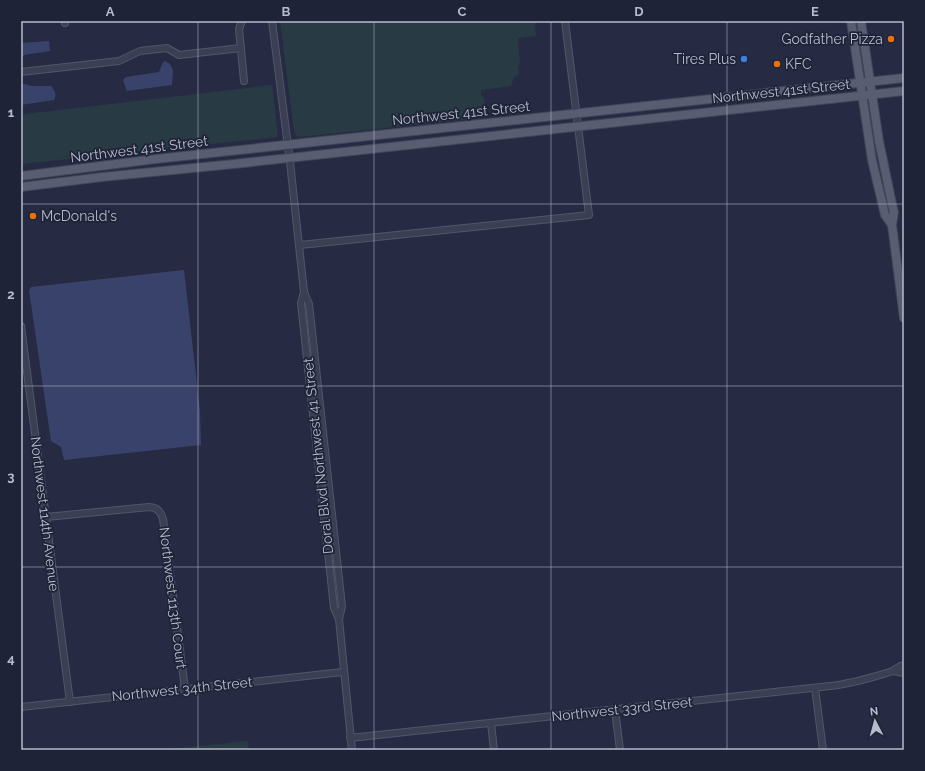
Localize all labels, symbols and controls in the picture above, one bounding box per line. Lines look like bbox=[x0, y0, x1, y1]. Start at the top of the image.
text: A bbox=[106, 4, 115, 19]
text: B bbox=[282, 4, 291, 19]
text: C bbox=[458, 4, 467, 19]
text: D bbox=[634, 4, 644, 19]
text: E bbox=[811, 4, 819, 19]
place label: Godfather Pizza bbox=[781, 31, 883, 47]
marker: Godfather Pizza bbox=[886, 34, 896, 44]
place label: Tires Plus bbox=[674, 51, 736, 67]
marker: Tires Plus bbox=[739, 54, 749, 64]
place label: KFC bbox=[785, 56, 812, 72]
marker: KFC bbox=[772, 59, 782, 69]
street label: Northwest 41st Street bbox=[711, 76, 851, 106]
street label: Northwest 41st Street bbox=[391, 98, 531, 128]
text: 1 bbox=[8, 105, 15, 120]
street label: Northwest 41st Street bbox=[69, 133, 209, 165]
place label: McDonald's bbox=[41, 208, 117, 224]
marker: McDonald's bbox=[28, 211, 38, 221]
text: 2 bbox=[7, 287, 15, 302]
street label: Doral Blvd Northwest 41 Street bbox=[300, 357, 336, 555]
street label: Northwest 114th Avenue bbox=[28, 436, 62, 592]
text: 3 bbox=[7, 469, 15, 484]
street label: Northwest 113th Court bbox=[156, 526, 190, 670]
text: 4 bbox=[7, 651, 15, 666]
street label: Northwest 34th Street bbox=[111, 674, 253, 704]
street label: Northwest 33rd Street bbox=[551, 694, 694, 724]
north arrow bbox=[855, 701, 895, 741]
text: N bbox=[869, 705, 879, 718]

